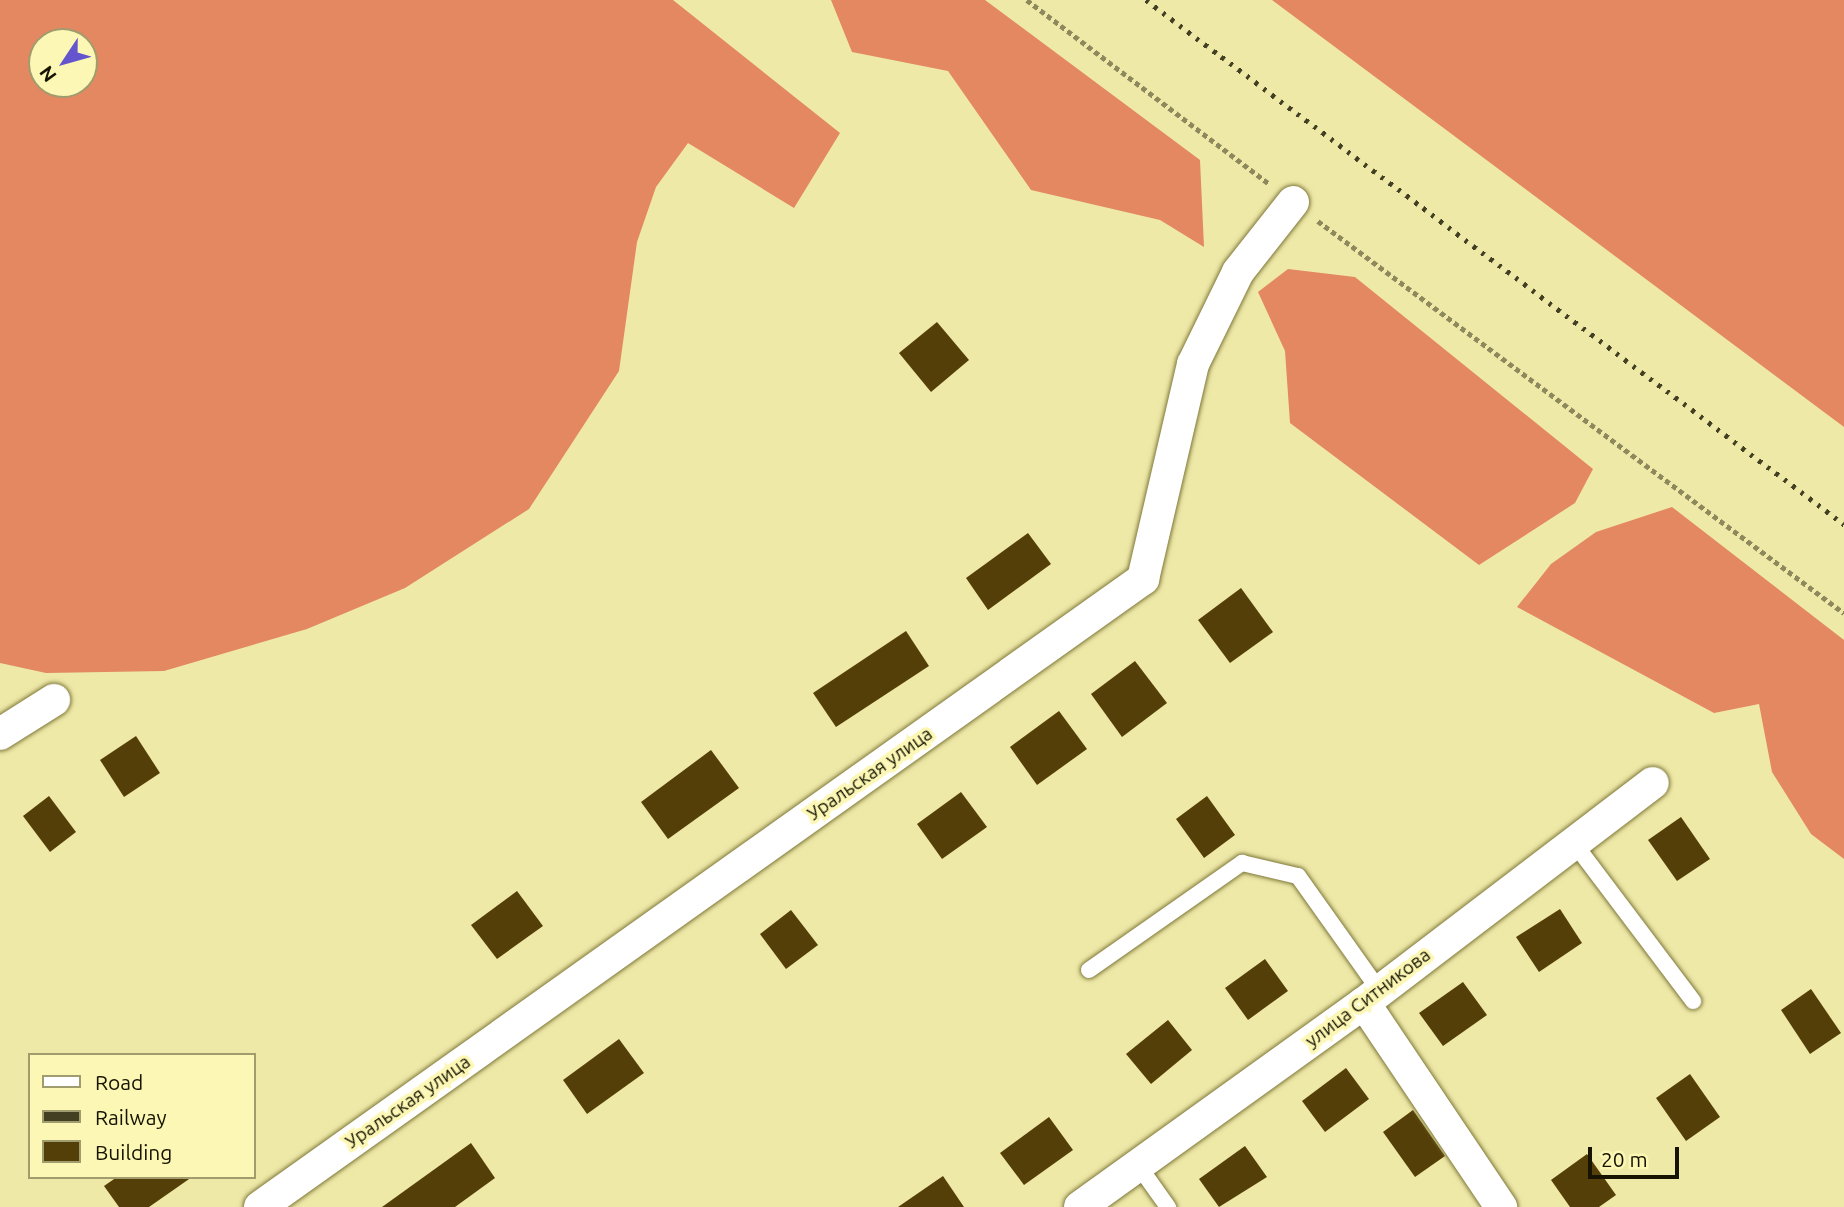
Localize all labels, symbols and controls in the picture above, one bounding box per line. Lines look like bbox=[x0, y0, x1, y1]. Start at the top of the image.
north arrow bbox=[28, 28, 98, 98]
text: N bbox=[35, 62, 61, 86]
street label: Уральская улица bbox=[803, 722, 937, 826]
street label: улица Ситникова bbox=[1301, 944, 1435, 1052]
street label: Уральская улица bbox=[341, 1050, 475, 1154]
legend bbox=[28, 1053, 256, 1179]
text: Road bbox=[95, 1070, 143, 1094]
text: Railway bbox=[95, 1105, 167, 1129]
scale bar bbox=[1592, 1134, 1683, 1178]
text: Building bbox=[95, 1140, 172, 1164]
text: 20 m bbox=[1601, 1147, 1648, 1171]

